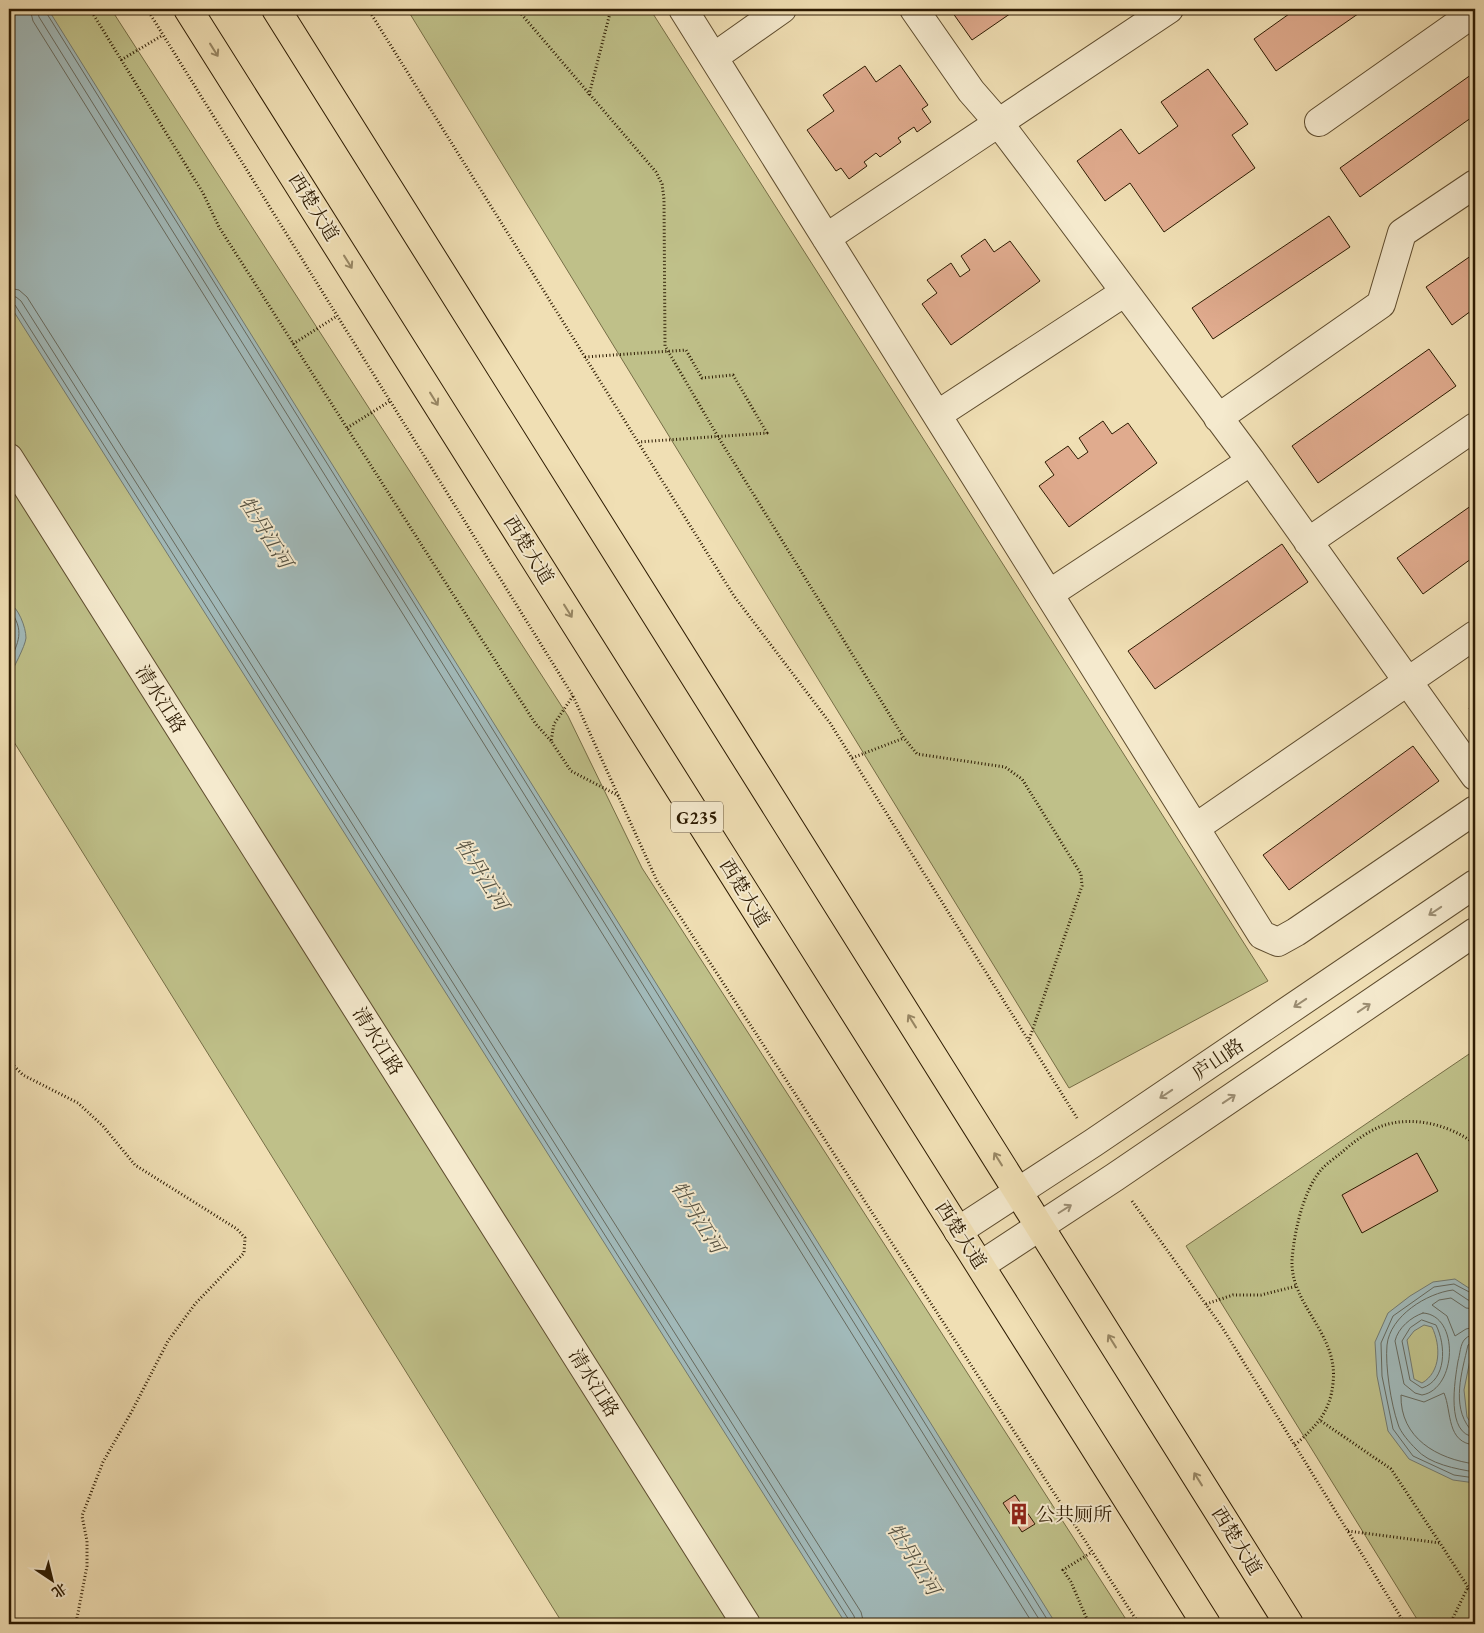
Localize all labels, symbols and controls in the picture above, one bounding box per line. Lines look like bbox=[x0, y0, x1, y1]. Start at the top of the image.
one-way arrow bbox=[209, 43, 220, 57]
street label: 西楚大道 bbox=[283, 168, 345, 246]
one-way arrow bbox=[343, 254, 353, 268]
one-way arrow bbox=[429, 392, 440, 406]
water label: 牡丹江河 bbox=[234, 491, 300, 575]
street label: 西楚大道 bbox=[498, 511, 560, 589]
one-way arrow bbox=[563, 603, 573, 617]
street label: 清水江路 bbox=[130, 660, 192, 738]
road number: G235 bbox=[671, 802, 723, 832]
water label: 牡丹江河 bbox=[450, 833, 516, 917]
street label: 西楚大道 bbox=[714, 854, 776, 932]
one-way arrow bbox=[1428, 906, 1442, 917]
one-way arrow bbox=[1294, 998, 1308, 1008]
street label: 清水江路 bbox=[347, 1002, 409, 1080]
one-way arrow bbox=[1356, 1003, 1370, 1013]
one-way arrow bbox=[906, 1015, 916, 1029]
street label: 庐山路 bbox=[1187, 1033, 1249, 1085]
one-way arrow bbox=[1159, 1089, 1173, 1099]
one-way arrow bbox=[1222, 1094, 1236, 1104]
one-way arrow bbox=[993, 1152, 1003, 1166]
water label: 牡丹江河 bbox=[666, 1176, 732, 1260]
street label: 西楚大道 bbox=[930, 1196, 992, 1274]
one-way arrow bbox=[1058, 1204, 1072, 1214]
one-way arrow bbox=[1106, 1335, 1116, 1349]
street label: 清水江路 bbox=[563, 1344, 625, 1422]
one-way arrow bbox=[1193, 1472, 1203, 1486]
building icon: 公共厕所 bbox=[1006, 1501, 1032, 1527]
place label: 公共厕所 bbox=[1036, 1502, 1112, 1527]
street label: 西楚大道 bbox=[1206, 1502, 1268, 1580]
water label: 牡丹江河 bbox=[882, 1518, 948, 1602]
north arrow bbox=[28, 1556, 78, 1606]
text: 北 bbox=[49, 1579, 70, 1602]

